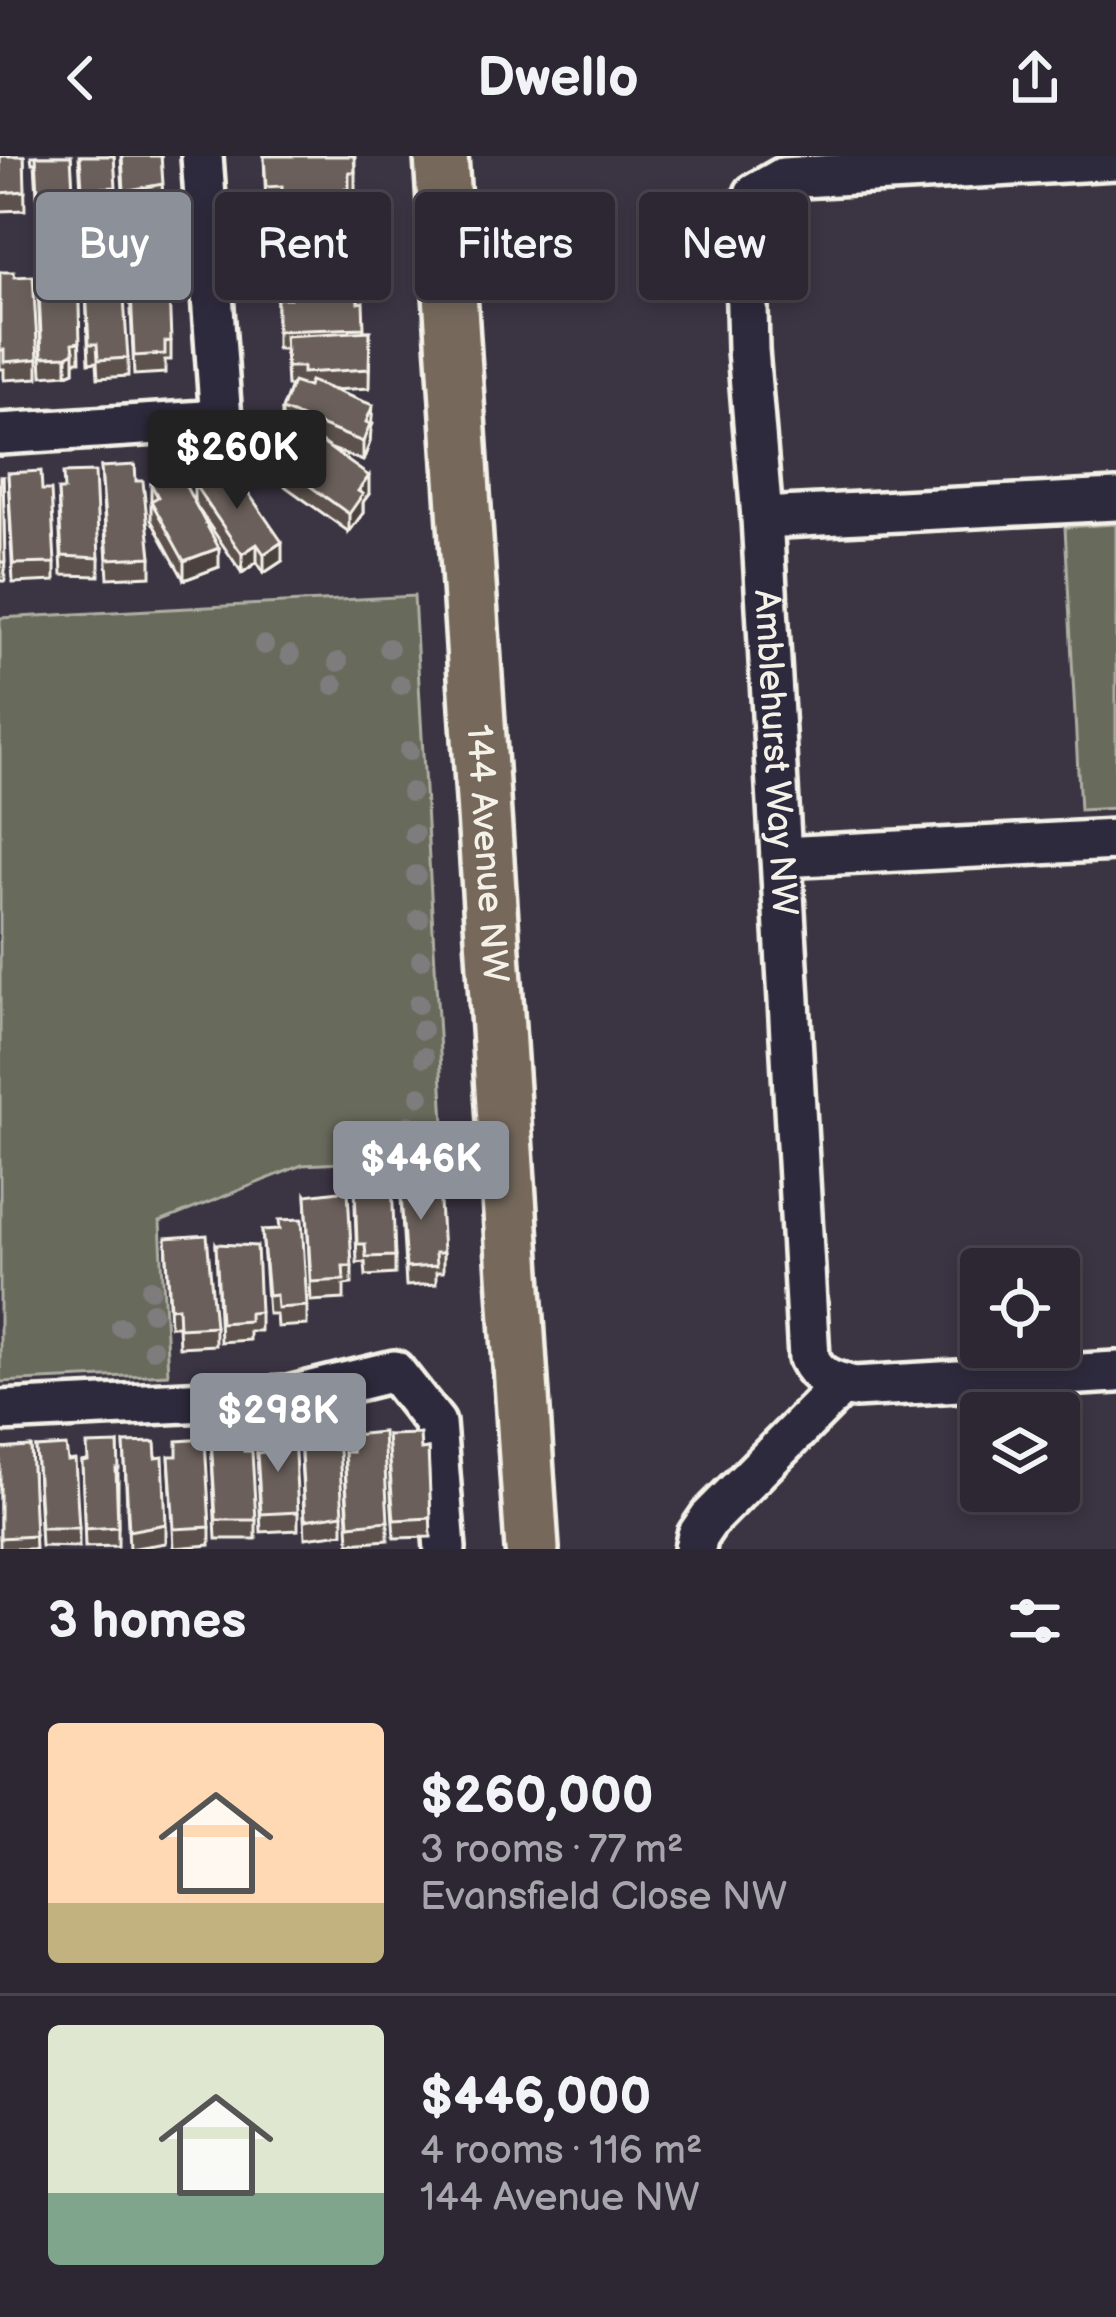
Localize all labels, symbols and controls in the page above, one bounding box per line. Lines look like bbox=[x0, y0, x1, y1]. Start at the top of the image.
icon: back bbox=[48, 45, 114, 111]
icon: share bbox=[1002, 45, 1068, 111]
text: Dwello bbox=[477, 46, 639, 111]
chip: Buy bbox=[36, 192, 191, 300]
chip: Rent bbox=[215, 192, 391, 300]
chip: Filters bbox=[415, 192, 615, 300]
chip: New bbox=[639, 192, 808, 300]
pin: $260K bbox=[153, 410, 321, 512]
text: $260K bbox=[175, 425, 299, 472]
street label: Amblehurst Way NW bbox=[745, 588, 806, 917]
street label: 144 Avenue NW bbox=[457, 723, 516, 984]
pin: $446K bbox=[337, 1121, 505, 1223]
text: $446K bbox=[360, 1136, 482, 1183]
map controls bbox=[960, 1248, 1080, 1512]
button: locate bbox=[960, 1248, 1080, 1368]
pin: $298K bbox=[194, 1373, 362, 1475]
text: $298K bbox=[217, 1388, 339, 1435]
button: layers bbox=[960, 1392, 1080, 1512]
icon: filters bbox=[1002, 1588, 1068, 1654]
text: 3 homes bbox=[48, 1591, 246, 1652]
text: $260,000 bbox=[420, 1766, 653, 1827]
icon: home bbox=[144, 1771, 288, 1915]
text: 3 rooms · 77 m² bbox=[420, 1827, 684, 1874]
text: Evansfield Close NW bbox=[420, 1874, 787, 1921]
text: $446,000 bbox=[420, 2067, 651, 2128]
icon: home bbox=[144, 2073, 288, 2217]
text: 4 rooms · 116 m² bbox=[420, 2128, 703, 2175]
text: 144 Avenue NW bbox=[420, 2175, 700, 2222]

